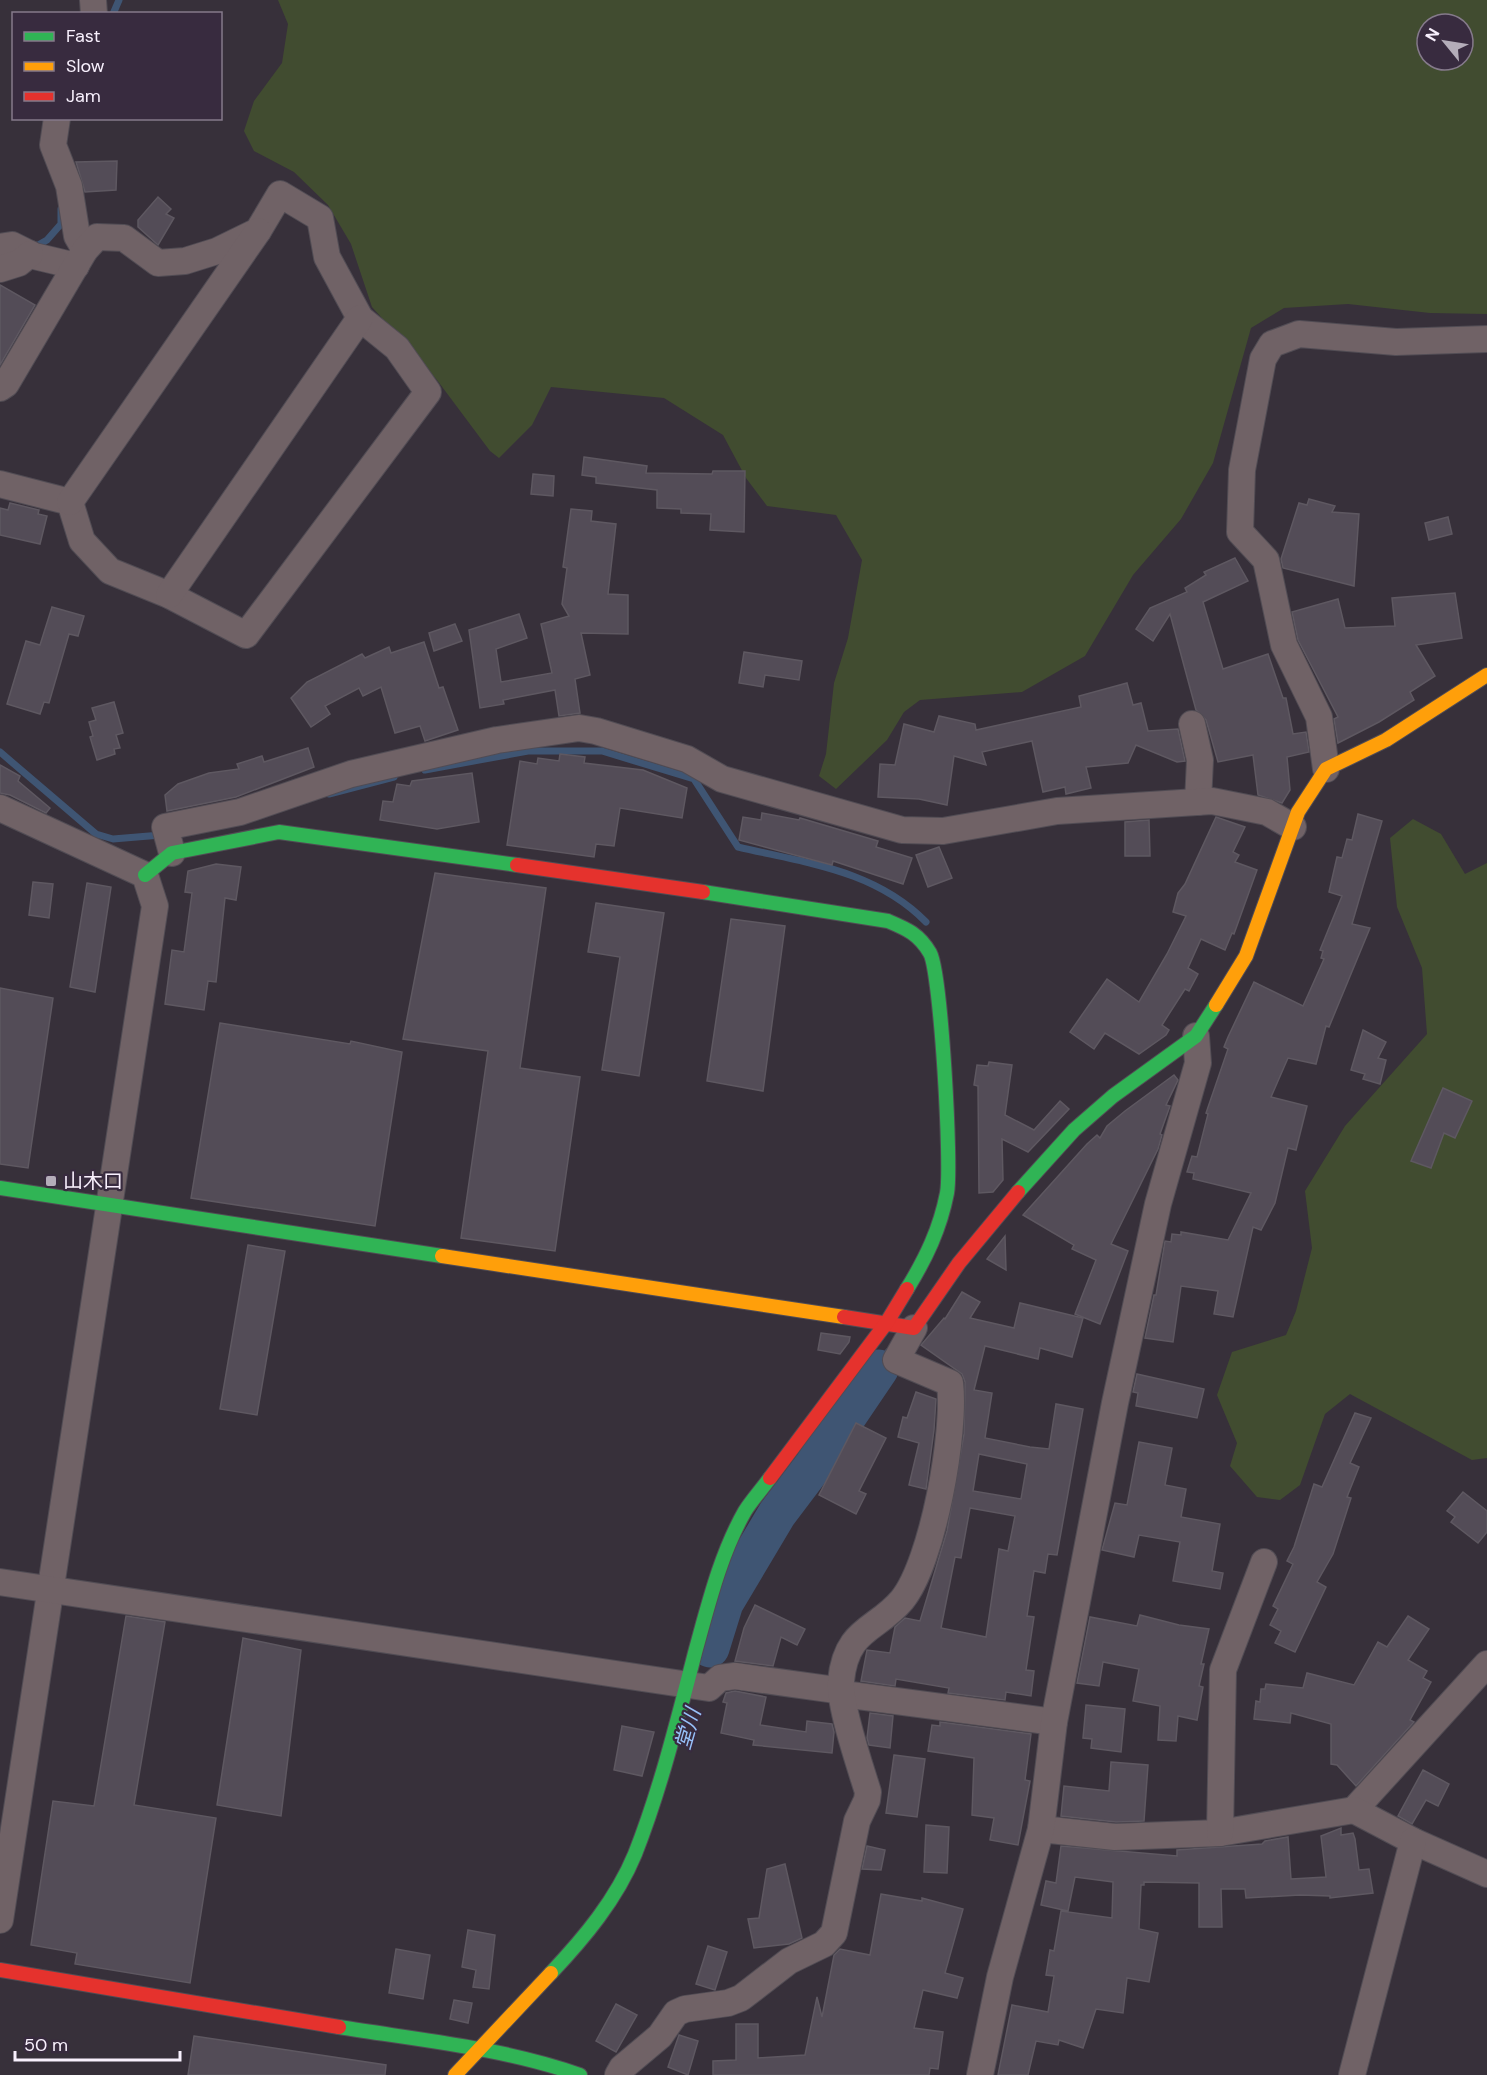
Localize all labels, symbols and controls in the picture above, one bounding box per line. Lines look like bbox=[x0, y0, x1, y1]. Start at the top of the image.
legend bbox=[12, 12, 222, 120]
north arrow bbox=[1415, 12, 1475, 72]
text: Fast bbox=[66, 24, 101, 48]
text: N bbox=[1420, 24, 1444, 45]
text: Slow bbox=[66, 54, 105, 78]
text: Jam bbox=[66, 84, 101, 108]
place label: 山木口 bbox=[63, 1168, 123, 1194]
marker: 山木口 bbox=[44, 1174, 58, 1188]
water label: 堂川 bbox=[669, 1703, 708, 1753]
scale bar bbox=[15, 2024, 180, 2062]
text: 50 m bbox=[24, 2033, 68, 2057]

